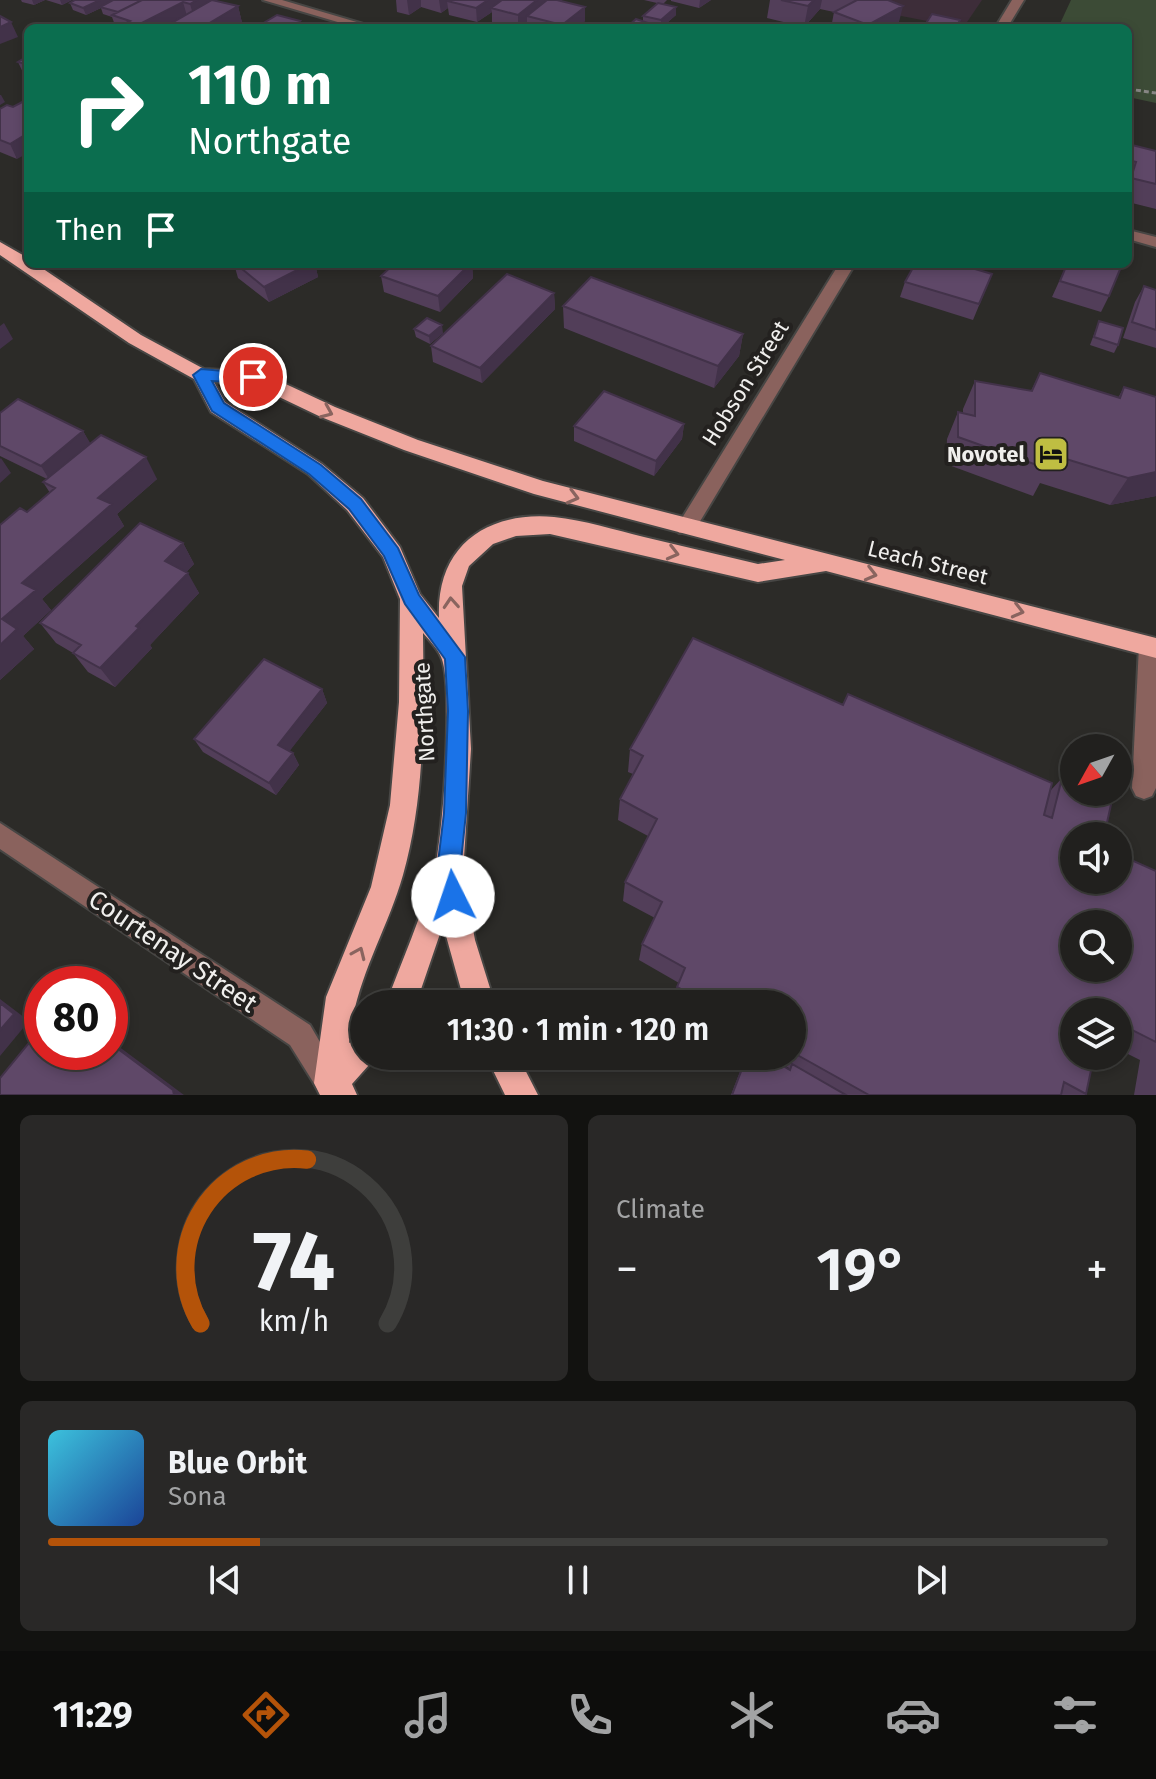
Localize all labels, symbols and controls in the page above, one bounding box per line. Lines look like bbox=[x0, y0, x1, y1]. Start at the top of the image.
text: 110 m bbox=[188, 52, 332, 119]
icon: right bbox=[56, 56, 160, 160]
text: Northgate bbox=[188, 120, 351, 164]
icon: arrive bbox=[139, 208, 183, 252]
text: Then bbox=[56, 212, 123, 248]
street label: Hobson Street bbox=[696, 316, 795, 451]
pin bbox=[219, 343, 287, 411]
icon: arrive bbox=[231, 355, 275, 399]
one-way arrow bbox=[319, 402, 334, 418]
hotel icon: Novotel bbox=[1032, 435, 1070, 473]
place label: Novotel bbox=[947, 441, 1025, 468]
one-way arrow bbox=[565, 488, 579, 504]
street label: Leach Street bbox=[865, 534, 991, 590]
one-way arrow bbox=[666, 544, 680, 561]
one-way arrow bbox=[863, 565, 877, 582]
one-way arrow bbox=[443, 596, 460, 609]
one-way arrow bbox=[1011, 602, 1025, 619]
street label: Northgate bbox=[408, 661, 441, 763]
north arrow bbox=[1060, 734, 1132, 806]
map controls bbox=[1060, 734, 1132, 1070]
button: sound bbox=[1060, 822, 1132, 894]
position arrow bbox=[411, 854, 495, 938]
street label: Courtenay Street bbox=[82, 884, 263, 1020]
button: search bbox=[1060, 910, 1132, 982]
one-way arrow bbox=[349, 947, 365, 961]
speed limit sign: 80 bbox=[24, 966, 128, 1070]
button: layers bbox=[1060, 998, 1132, 1070]
text: 11:30 · 1 min · 120 m bbox=[447, 1012, 709, 1048]
text: Climate bbox=[616, 1194, 705, 1225]
text: 74 bbox=[253, 1212, 335, 1312]
text: 19° bbox=[816, 1234, 908, 1306]
text: − bbox=[616, 1243, 638, 1296]
text: + bbox=[1086, 1243, 1108, 1296]
text: km/h bbox=[259, 1304, 329, 1339]
text: Blue Orbit bbox=[168, 1445, 307, 1481]
text: Sona bbox=[168, 1481, 227, 1512]
icon: previous bbox=[203, 1558, 247, 1602]
icon: pause bbox=[556, 1558, 600, 1602]
icon: next bbox=[909, 1558, 953, 1602]
icon: directions bbox=[238, 1687, 294, 1743]
icon: music bbox=[400, 1687, 456, 1743]
icon: phone bbox=[562, 1687, 618, 1743]
icon: climate bbox=[724, 1687, 780, 1743]
icon: car bbox=[885, 1687, 941, 1743]
icon: filters bbox=[1047, 1687, 1103, 1743]
text: 11:29 bbox=[53, 1693, 133, 1737]

